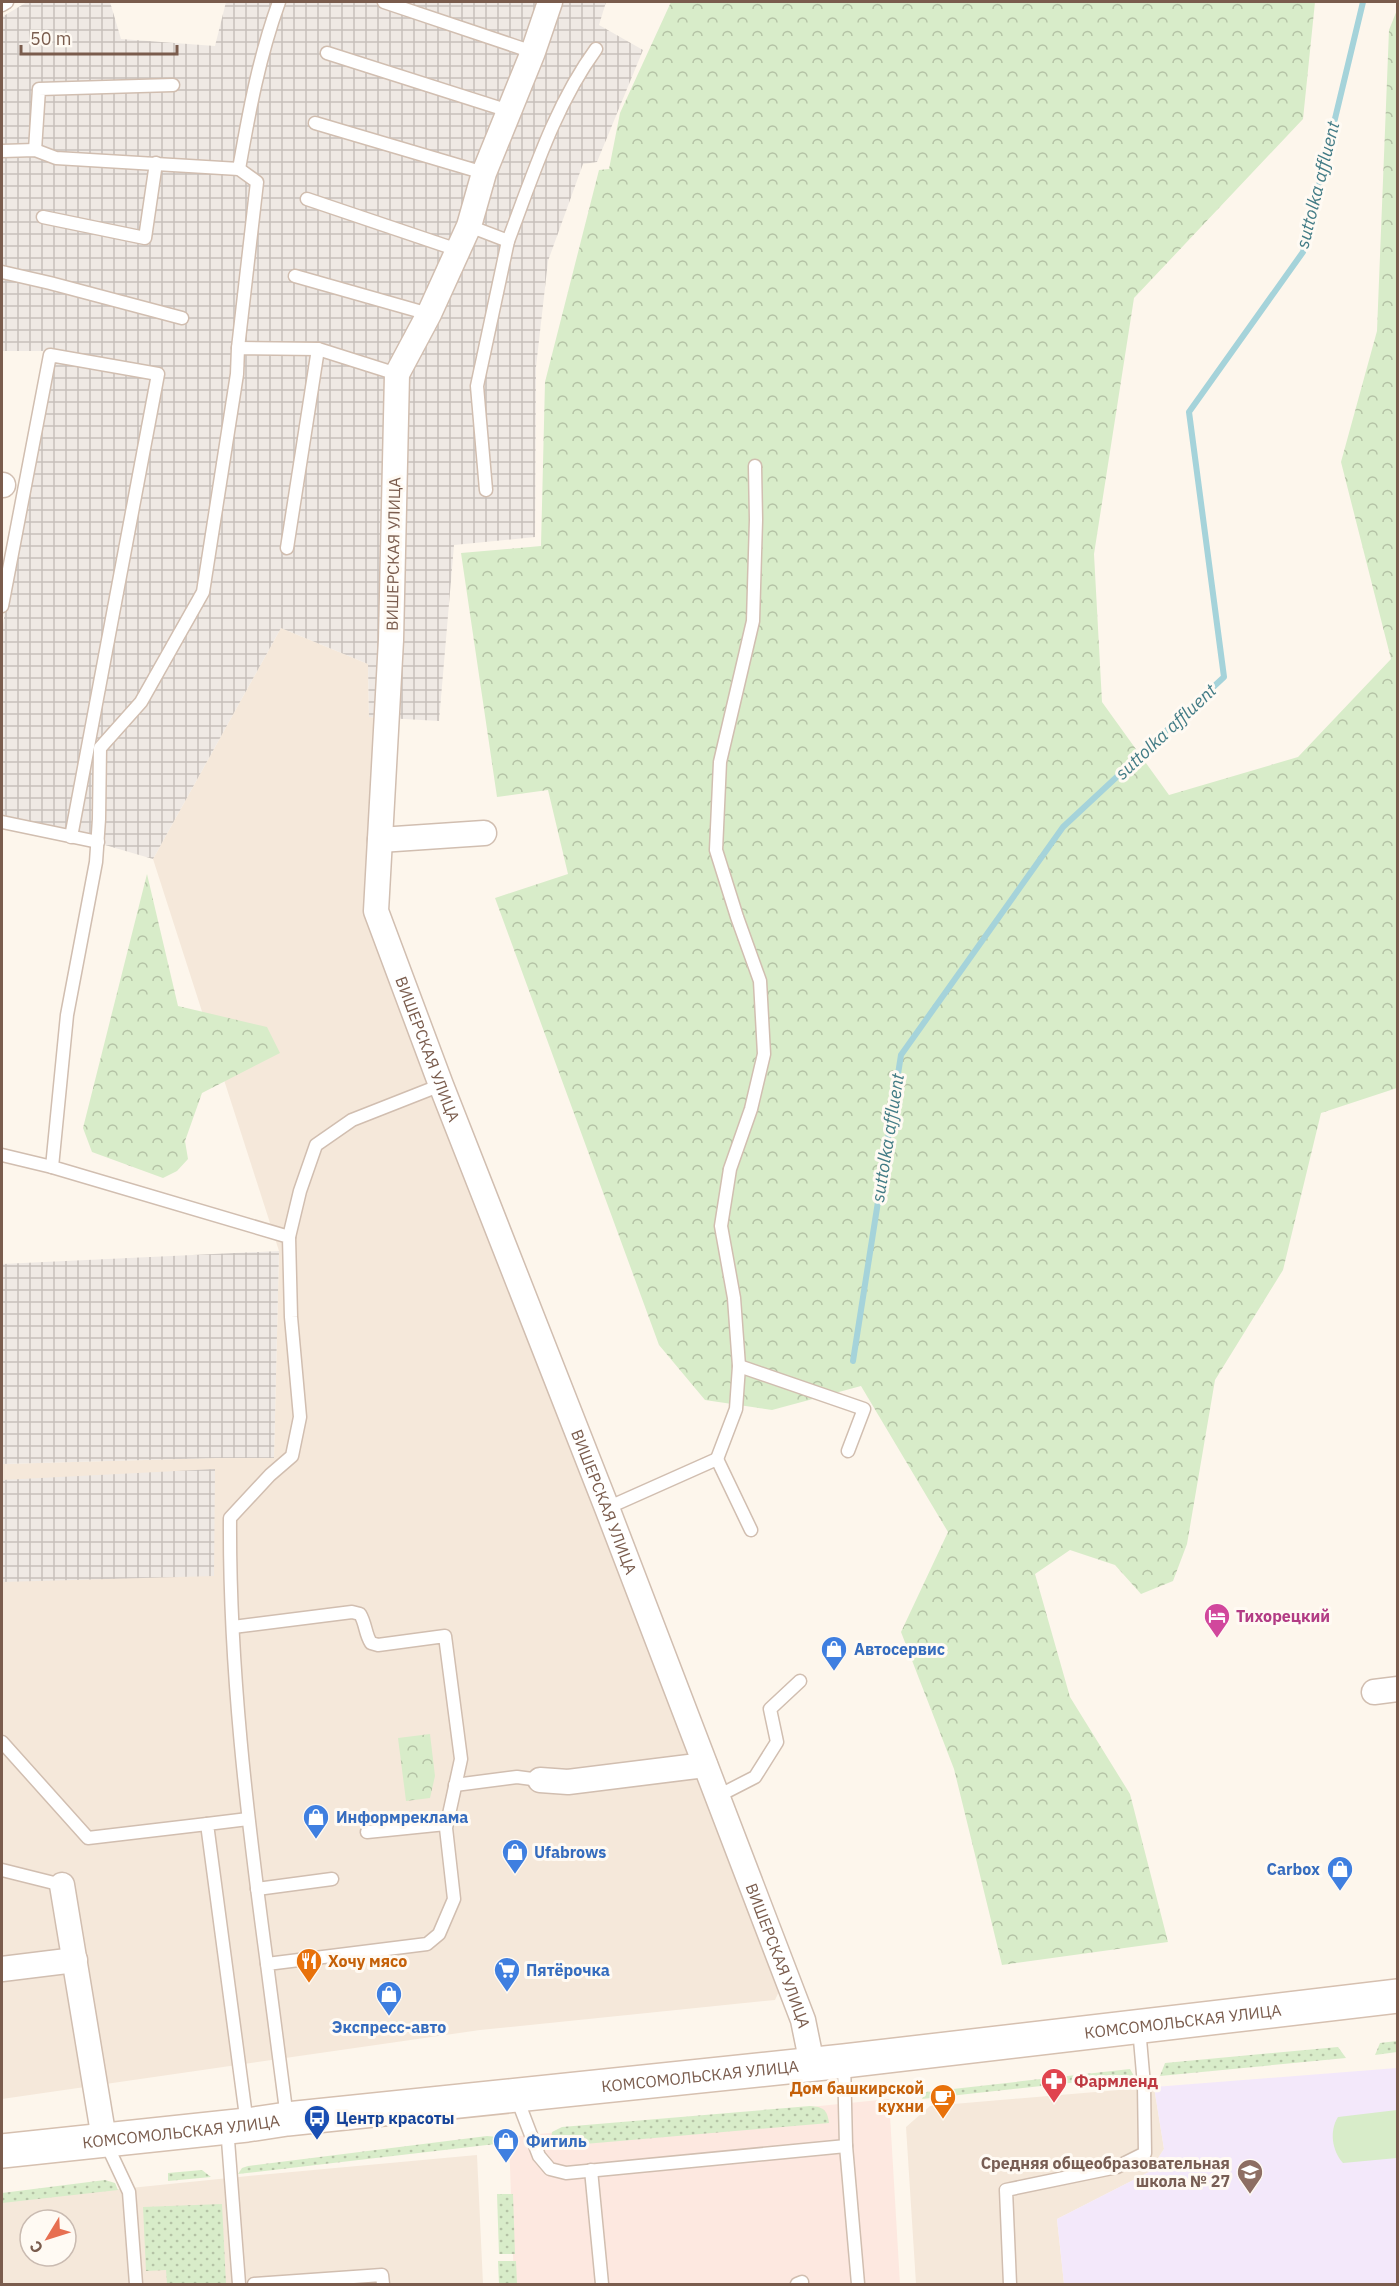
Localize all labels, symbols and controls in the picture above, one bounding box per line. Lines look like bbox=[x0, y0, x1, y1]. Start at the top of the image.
scale bar bbox=[21, 18, 177, 56]
text: 50 m bbox=[30, 27, 72, 50]
water label: suttolka affluent bbox=[1291, 118, 1345, 251]
street label: ВИШЕРСКАЯ УЛИЦА bbox=[382, 477, 404, 631]
water label: suttolka affluent bbox=[1110, 678, 1222, 784]
street label: ВИШЕРСКАЯ УЛИЦА bbox=[391, 974, 464, 1125]
water label: suttolka affluent bbox=[866, 1071, 909, 1204]
street label: ВИШЕРСКАЯ УЛИЦА bbox=[567, 1426, 641, 1577]
hotel icon: Тихорецкий bbox=[1202, 1601, 1232, 1639]
place label: Тихорецкий bbox=[1236, 1606, 1330, 1626]
shop icon: Автосервис bbox=[819, 1634, 849, 1672]
place label: Автосервис bbox=[854, 1639, 945, 1659]
shop icon: Информреклама bbox=[301, 1802, 331, 1840]
place label: Информреклама bbox=[336, 1807, 468, 1827]
shop icon: Ufabrows bbox=[500, 1837, 530, 1875]
place label: Ufabrows bbox=[534, 1842, 606, 1862]
shop icon: Carbox bbox=[1325, 1854, 1355, 1892]
place label: Carbox bbox=[1267, 1859, 1320, 1879]
street label: ВИШЕРСКАЯ УЛИЦА bbox=[741, 1880, 814, 2030]
restaurant icon: Хочу мясо bbox=[294, 1946, 324, 1984]
place label: Хочу мясо bbox=[328, 1951, 407, 1971]
supermarket icon: Пятёрочка bbox=[492, 1955, 522, 1993]
place label: Пятёрочка bbox=[526, 1960, 610, 1980]
shop icon: Экспресс-авто bbox=[374, 1979, 404, 2017]
street label: КОМСОМОЛЬСКАЯ УЛИЦА bbox=[1083, 2000, 1283, 2043]
place label: Экспресс-авто bbox=[332, 2017, 446, 2037]
street label: КОМСОМОЛЬСКАЯ УЛИЦА bbox=[600, 2056, 800, 2096]
pharmacy icon: Фармленд bbox=[1039, 2066, 1069, 2104]
place label: Фармленд bbox=[1074, 2071, 1158, 2091]
place label: Дом башкирской кухни bbox=[790, 2078, 924, 2116]
cafe icon: Дом башкирской кухни bbox=[928, 2082, 958, 2120]
bus stop icon: Центр красоты bbox=[302, 2103, 332, 2141]
place label: Центр красоты bbox=[336, 2108, 455, 2128]
street label: КОМСОМОЛЬСКАЯ УЛИЦА bbox=[81, 2110, 281, 2152]
shop icon: Фитиль bbox=[491, 2126, 521, 2164]
place label: Фитиль bbox=[526, 2131, 587, 2151]
place label: Средняя общеобразовательная школа № 27 bbox=[981, 2153, 1230, 2191]
school or university icon: Средняя общеобразовательная школа № 27 bbox=[1235, 2157, 1265, 2195]
north arrow bbox=[18, 2208, 78, 2268]
text: С bbox=[25, 2237, 47, 2257]

